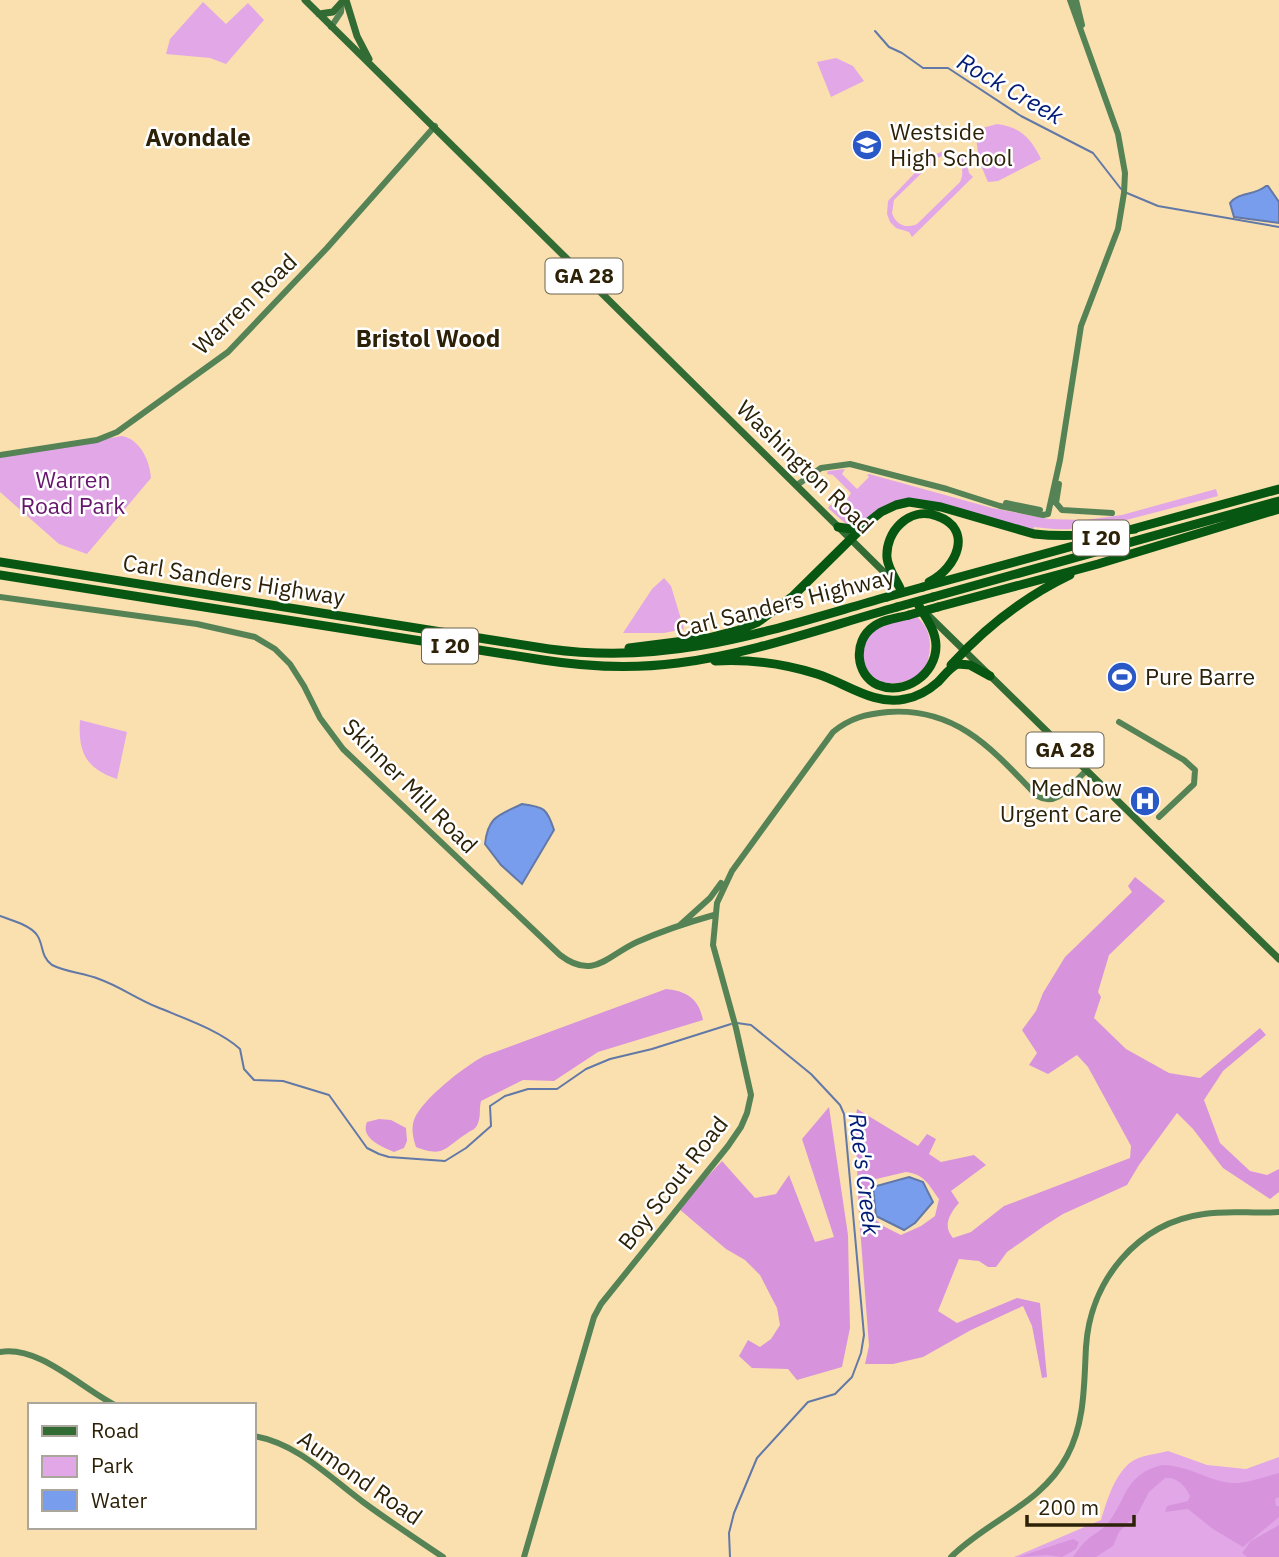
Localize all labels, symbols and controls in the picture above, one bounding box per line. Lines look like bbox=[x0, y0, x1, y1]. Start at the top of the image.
water label: Rock Creek bbox=[952, 45, 1070, 132]
place label: Westside High School bbox=[890, 116, 1013, 172]
district label: Avondale bbox=[145, 121, 251, 153]
school or university icon: Westside High School bbox=[850, 128, 884, 162]
street label: Warren Road bbox=[186, 246, 303, 360]
road number: GA 28 bbox=[546, 258, 622, 294]
district label: Bristol Wood bbox=[356, 322, 500, 354]
street label: Washington Road bbox=[731, 393, 881, 540]
park label: Warren Road Park bbox=[21, 464, 125, 520]
road number: I 20 bbox=[1073, 520, 1129, 556]
street label: Carl Sanders Highway bbox=[121, 547, 348, 611]
street label: Carl Sanders Highway bbox=[672, 560, 898, 644]
road number: I 20 bbox=[422, 628, 478, 664]
sports icon: Pure Barre bbox=[1105, 660, 1139, 694]
place label: Pure Barre bbox=[1145, 661, 1255, 691]
street label: Skinner Mill Road bbox=[337, 711, 485, 859]
road number: GA 28 bbox=[1026, 732, 1104, 768]
place label: MedNow Urgent Care bbox=[1000, 772, 1122, 828]
hospital icon: MedNow Urgent Care bbox=[1128, 784, 1162, 818]
street label: Boy Scout Road bbox=[611, 1109, 734, 1255]
water label: Rae's Creek bbox=[842, 1111, 888, 1237]
legend bbox=[28, 1403, 256, 1529]
text: Road bbox=[91, 1416, 139, 1444]
street label: Aumond Road bbox=[292, 1423, 429, 1531]
text: Park bbox=[91, 1451, 134, 1479]
scale bar bbox=[1027, 1484, 1134, 1528]
text: Water bbox=[91, 1486, 148, 1514]
text: 200 m bbox=[1038, 1493, 1099, 1521]

